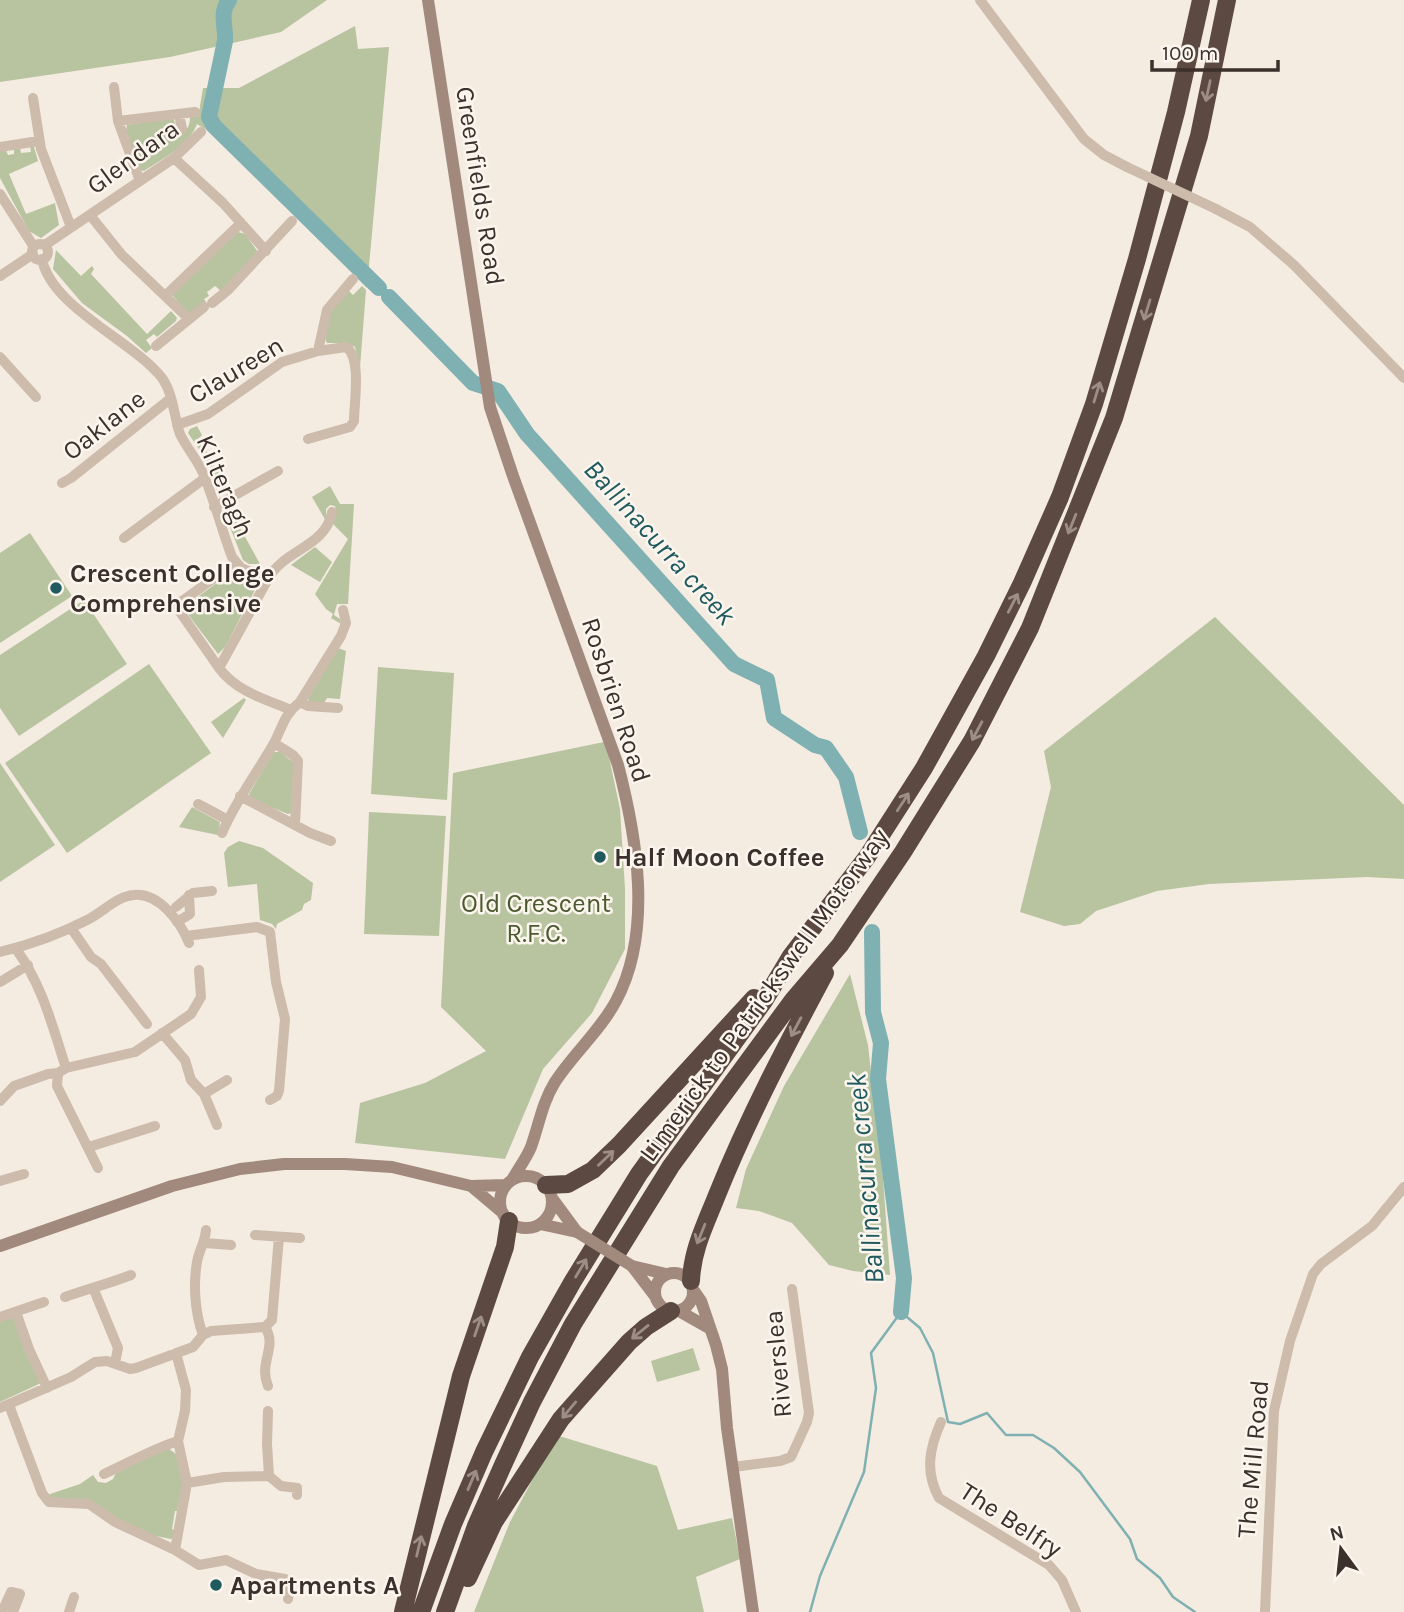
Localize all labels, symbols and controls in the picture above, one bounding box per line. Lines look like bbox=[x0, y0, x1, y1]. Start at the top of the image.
scale bar bbox=[1152, 28, 1278, 72]
text: 100 m bbox=[1162, 41, 1219, 65]
one-way arrow bbox=[1201, 79, 1215, 102]
street label: Greenfields Road bbox=[449, 84, 511, 288]
street label: Glendara bbox=[81, 113, 185, 201]
one-way arrow bbox=[1139, 299, 1152, 321]
street label: Claureen bbox=[183, 330, 289, 410]
one-way arrow bbox=[1092, 381, 1105, 403]
street label: Oaklane bbox=[56, 383, 152, 467]
street label: Kilteragh bbox=[190, 430, 260, 542]
water label: Ballinacurra creek bbox=[577, 453, 743, 632]
one-way arrow bbox=[1064, 513, 1077, 535]
place label: Crescent College Comprehensive bbox=[70, 558, 274, 619]
marker: Crescent College Comprehensive bbox=[48, 580, 64, 596]
one-way arrow bbox=[1006, 593, 1020, 614]
street label: Rosbrien Road bbox=[575, 614, 657, 786]
one-way arrow bbox=[969, 720, 983, 741]
one-way arrow bbox=[896, 792, 910, 812]
street label: Limerick to Patrickswell Motorway bbox=[633, 822, 895, 1168]
place label: Half Moon Coffee bbox=[614, 842, 824, 873]
marker: Half Moon Coffee bbox=[592, 849, 608, 865]
park label: Old Crescent R.F.C. bbox=[461, 888, 611, 949]
one-way arrow bbox=[789, 1016, 802, 1037]
water label: Ballinacurra creek bbox=[839, 1072, 891, 1286]
one-way arrow bbox=[597, 1149, 614, 1166]
one-way arrow bbox=[694, 1222, 707, 1244]
one-way arrow bbox=[574, 1259, 588, 1279]
street label: Riverslea bbox=[758, 1309, 798, 1419]
one-way arrow bbox=[472, 1315, 485, 1337]
one-way arrow bbox=[632, 1324, 650, 1340]
street label: The Mill Road bbox=[1231, 1379, 1275, 1539]
one-way arrow bbox=[561, 1400, 577, 1418]
one-way arrow bbox=[466, 1470, 479, 1491]
street label: The Belfry bbox=[954, 1476, 1068, 1564]
north arrow bbox=[1306, 1514, 1376, 1584]
text: N bbox=[1327, 1521, 1346, 1546]
one-way arrow bbox=[413, 1535, 426, 1558]
place label: Apartments A bbox=[230, 1570, 399, 1601]
marker: Apartments A bbox=[208, 1577, 224, 1593]

